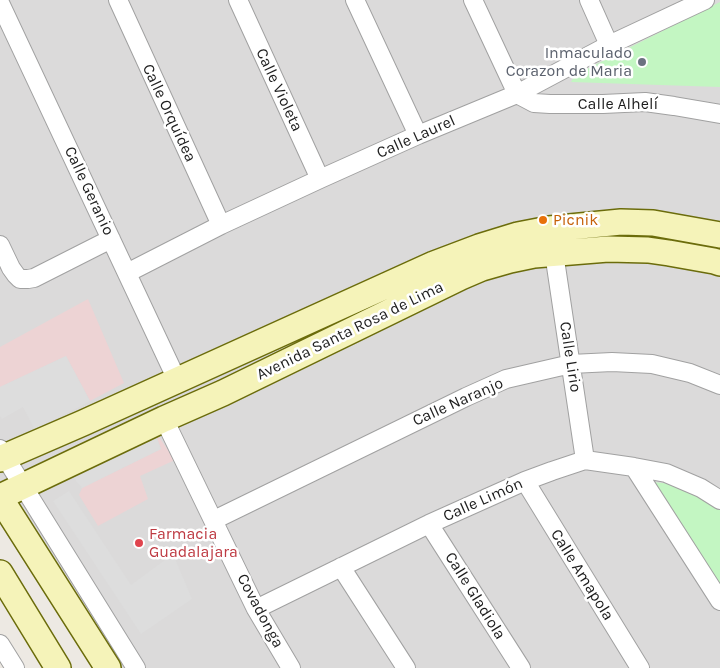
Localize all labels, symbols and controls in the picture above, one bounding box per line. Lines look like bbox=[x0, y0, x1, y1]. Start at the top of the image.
place label: Inmaculado Corazon de Maria bbox=[506, 43, 632, 81]
street label: Calle Violeta bbox=[251, 45, 307, 135]
marker: Inmaculado Corazon de Maria bbox=[636, 56, 648, 68]
street label: Calle Orquídea bbox=[138, 61, 200, 165]
street label: Calle Alhelí bbox=[578, 94, 658, 114]
street label: Calle Laurel bbox=[374, 111, 458, 163]
street label: Calle Geranio bbox=[60, 143, 118, 239]
place label: Picnik bbox=[553, 210, 598, 230]
marker: Picnik bbox=[537, 214, 549, 226]
street label: Avenida Santa Rosa de Lima bbox=[253, 277, 447, 385]
street label: Calle Lirio bbox=[555, 320, 585, 394]
street label: Calle Naranjo bbox=[410, 373, 506, 431]
street label: Calle Limón bbox=[440, 474, 526, 526]
place label: Farmacia Guadalajara bbox=[149, 524, 238, 562]
street label: Calle Amapola bbox=[546, 526, 618, 624]
marker: Farmacia Guadalajara bbox=[133, 537, 145, 549]
street label: Calle Gladiola bbox=[441, 549, 509, 643]
street label: Covadonga bbox=[232, 571, 288, 651]

